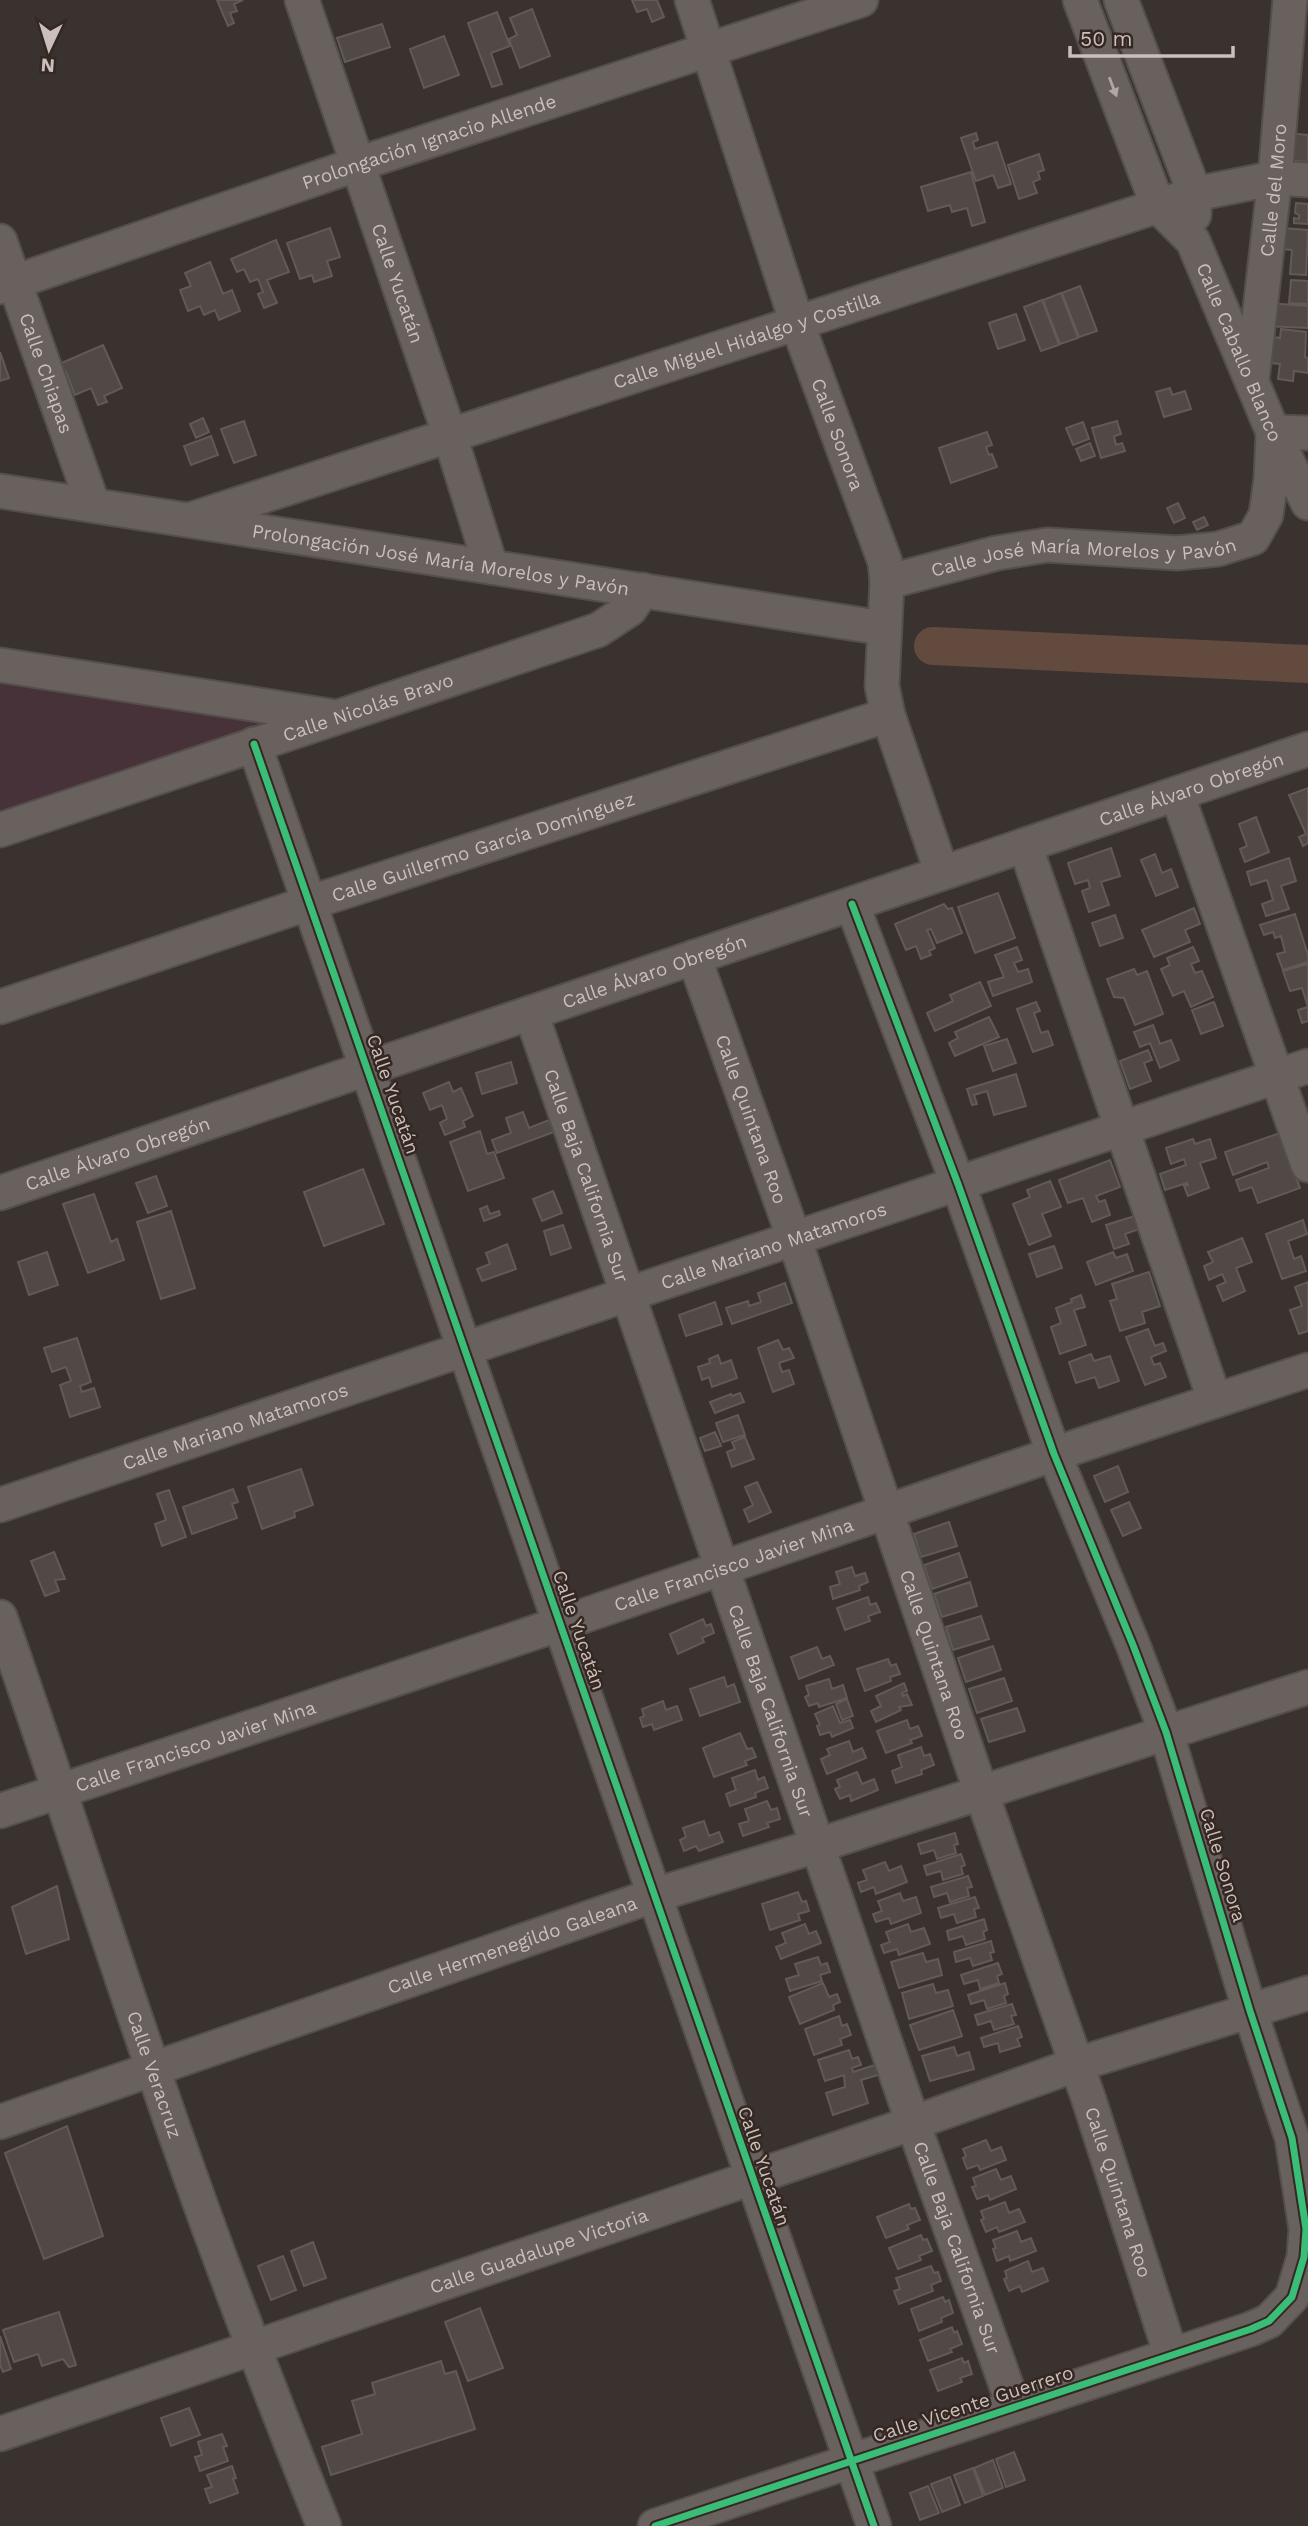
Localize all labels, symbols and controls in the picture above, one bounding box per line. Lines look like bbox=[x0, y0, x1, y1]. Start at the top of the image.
north arrow bbox=[14, 14, 84, 84]
scale bar bbox=[1070, 14, 1233, 58]
text: 50 m bbox=[1080, 26, 1132, 51]
text: N bbox=[40, 53, 56, 77]
one-way arrow bbox=[1108, 76, 1119, 97]
street label: Prolongación Ignacio Allende bbox=[299, 89, 559, 194]
street label: Calle del Moro bbox=[1255, 123, 1291, 258]
street label: Calle Yucatán bbox=[367, 220, 429, 346]
street label: Calle Caballo Blanco bbox=[1192, 259, 1287, 445]
street label: Calle Miguel Hidalgo y Costilla bbox=[610, 285, 883, 393]
street label: Calle Chiapas bbox=[15, 310, 78, 436]
street label: Calle Sonora bbox=[807, 375, 869, 494]
street label: Prolongación José María Morelos y Pavón bbox=[251, 519, 631, 600]
street label: Calle José María Morelos y Pavón bbox=[928, 532, 1239, 581]
street label: Calle Nicolás Bravo bbox=[280, 668, 456, 746]
street label: Calle Álvaro Obregón bbox=[1096, 747, 1287, 831]
street label: Calle Guillermo García Domínguez bbox=[329, 787, 638, 906]
street label: Calle Álvaro Obregón bbox=[559, 929, 750, 1013]
street label: Calle Yucatán bbox=[362, 1031, 424, 1157]
street label: Calle Quintana Roo bbox=[711, 1031, 792, 1207]
street label: Calle Baja California Sur bbox=[540, 1066, 634, 1286]
street label: Calle Álvaro Obregón bbox=[22, 1111, 213, 1195]
street label: Calle Mariano Matamoros bbox=[658, 1197, 889, 1294]
street label: Calle Mariano Matamoros bbox=[119, 1378, 351, 1475]
street label: Calle Francisco Javier Mina bbox=[611, 1512, 857, 1616]
street label: Calle Yucatán bbox=[548, 1567, 610, 1693]
street label: Calle Quintana Roo bbox=[895, 1567, 974, 1743]
street label: Calle Baja California Sur bbox=[724, 1601, 819, 1821]
street label: Calle Francisco Javier Mina bbox=[72, 1695, 319, 1797]
street label: Calle Sonora bbox=[1195, 1805, 1251, 1925]
street label: Calle Hermenegildo Galeana bbox=[384, 1891, 640, 1998]
street label: Calle Veracruz bbox=[122, 2008, 187, 2141]
street label: Calle Yucatán bbox=[733, 2103, 795, 2229]
street label: Calle Quintana Roo bbox=[1080, 2104, 1157, 2280]
street label: Calle Baja California Sur bbox=[909, 2138, 1006, 2357]
street label: Calle Guadalupe Victoria bbox=[426, 2203, 651, 2298]
street label: Calle Vicente Guerrero bbox=[870, 2361, 1076, 2447]

